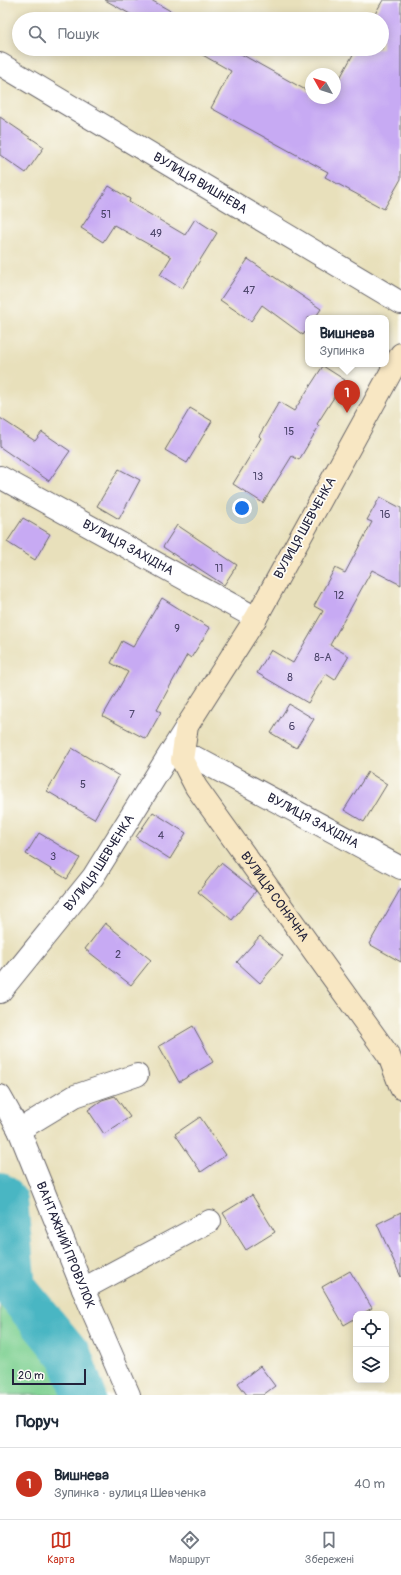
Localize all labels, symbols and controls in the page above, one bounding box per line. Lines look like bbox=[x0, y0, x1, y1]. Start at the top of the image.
search box bbox=[12, 12, 389, 56]
icon: search bbox=[26, 23, 48, 45]
text: Пошук bbox=[58, 25, 100, 44]
north arrow bbox=[305, 68, 341, 104]
street label: ВУЛИЦЯ ВИШНЕВА bbox=[150, 149, 251, 218]
house number: 51 bbox=[101, 208, 111, 221]
house number: 49 bbox=[150, 227, 162, 240]
house number: 47 bbox=[243, 284, 255, 297]
popup bbox=[305, 315, 389, 367]
text: Вишнева bbox=[319, 324, 375, 343]
text: Зупинка bbox=[319, 343, 364, 359]
pin: 1 bbox=[334, 380, 360, 413]
house number: 15 bbox=[284, 425, 294, 438]
house number: 13 bbox=[253, 470, 263, 483]
street label: ВУЛИЦЯ ШЕВЧЕНКА bbox=[270, 474, 340, 582]
your location bbox=[232, 498, 252, 518]
house number: 16 bbox=[380, 508, 390, 521]
street label: ВУЛИЦЯ ЗАХІДНА bbox=[79, 516, 177, 579]
house number: 11 bbox=[215, 562, 223, 575]
house number: 12 bbox=[334, 589, 344, 602]
house number: 9 bbox=[174, 622, 180, 635]
house number: 8-А bbox=[314, 651, 332, 664]
house number: 8 bbox=[287, 671, 293, 684]
house number: 7 bbox=[129, 708, 135, 721]
house number: 6 bbox=[289, 720, 295, 733]
house number: 5 bbox=[80, 778, 86, 791]
street label: ВУЛИЦЯ ЗАХІДНА bbox=[264, 790, 362, 852]
street label: ВУЛИЦЯ ШЕВЧЕНКА bbox=[60, 811, 138, 915]
house number: 4 bbox=[158, 829, 165, 842]
street label: ВУЛИЦЯ СОНЯЧНА bbox=[237, 848, 313, 945]
house number: 3 bbox=[50, 850, 56, 863]
house number: 2 bbox=[115, 948, 121, 961]
street label: ВАНТАЖНИЙ ПРОВУЛОК bbox=[33, 1179, 98, 1311]
map controls bbox=[353, 1311, 389, 1383]
button: locate bbox=[353, 1311, 389, 1347]
button: layers bbox=[353, 1347, 389, 1383]
scale bar bbox=[12, 1367, 86, 1386]
text: 20 m bbox=[18, 1369, 44, 1382]
text: Поруч bbox=[16, 1411, 59, 1432]
text: Вишнева bbox=[54, 1466, 109, 1485]
text: 1 bbox=[26, 1476, 32, 1492]
text: 40 m bbox=[354, 1476, 385, 1492]
text: Зупинка · вулиця Шевченка bbox=[54, 1485, 206, 1501]
tab: Карта bbox=[47, 1529, 75, 1566]
tab: Маршрут bbox=[169, 1529, 210, 1566]
tab: Збережені bbox=[305, 1529, 354, 1566]

